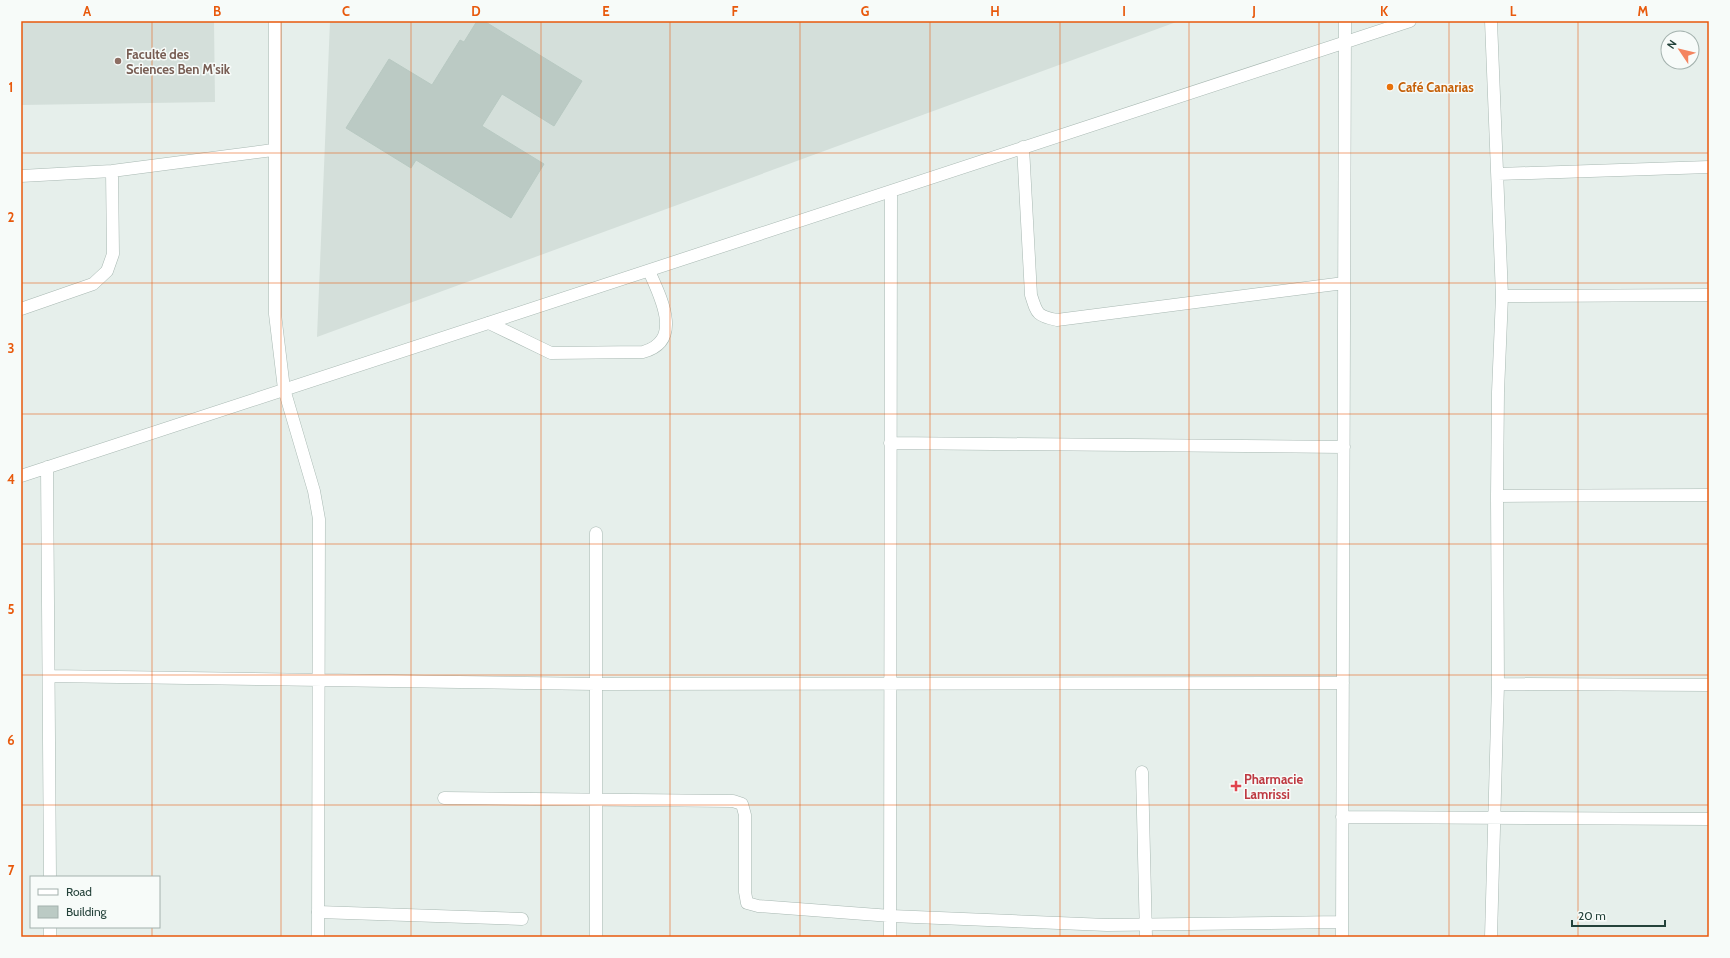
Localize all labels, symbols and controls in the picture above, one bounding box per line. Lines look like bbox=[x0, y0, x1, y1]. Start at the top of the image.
text: A bbox=[83, 3, 92, 19]
text: B bbox=[213, 3, 221, 19]
text: C bbox=[342, 3, 350, 19]
text: D bbox=[471, 3, 481, 19]
text: E bbox=[602, 3, 610, 19]
text: F bbox=[732, 3, 739, 19]
text: G bbox=[861, 3, 870, 19]
text: H bbox=[990, 3, 1000, 19]
text: I bbox=[1122, 3, 1126, 19]
text: J bbox=[1251, 3, 1256, 19]
text: K bbox=[1380, 3, 1389, 19]
text: L bbox=[1510, 3, 1517, 19]
text: M bbox=[1638, 3, 1649, 19]
north arrow bbox=[1660, 30, 1700, 70]
text: N bbox=[1664, 37, 1680, 51]
place label: Faculté des Sciences Ben M'sik bbox=[126, 46, 231, 77]
marker: Faculté des Sciences Ben M'sik bbox=[113, 56, 123, 66]
text: 1 bbox=[9, 79, 13, 95]
place label: Café Canarias bbox=[1398, 79, 1474, 95]
marker: Café Canarias bbox=[1385, 82, 1395, 92]
text: 2 bbox=[8, 209, 15, 225]
text: 3 bbox=[7, 340, 15, 356]
text: 4 bbox=[7, 471, 15, 487]
text: 5 bbox=[8, 601, 15, 617]
text: 6 bbox=[7, 732, 15, 748]
place label: Pharmacie Lamrissi bbox=[1244, 771, 1303, 802]
marker: Pharmacie Lamrissi bbox=[1231, 781, 1241, 791]
text: 7 bbox=[8, 862, 15, 878]
legend bbox=[30, 876, 160, 928]
text: Road bbox=[66, 884, 92, 899]
scale bar bbox=[1572, 902, 1665, 928]
text: Building bbox=[66, 904, 108, 919]
text: 20 m bbox=[1578, 908, 1606, 923]

